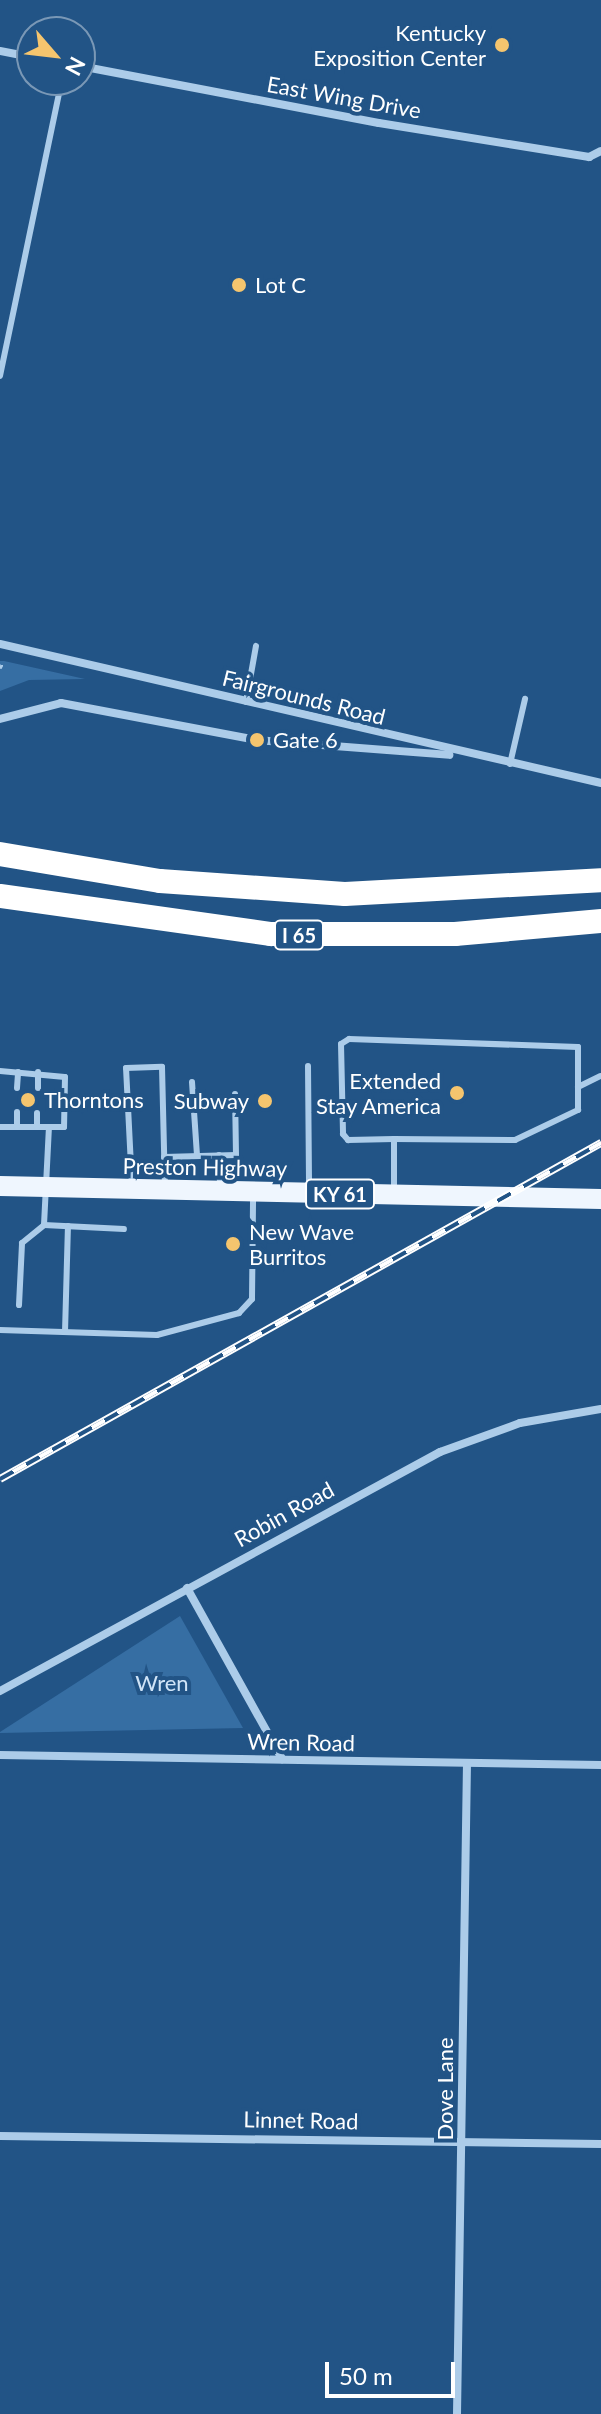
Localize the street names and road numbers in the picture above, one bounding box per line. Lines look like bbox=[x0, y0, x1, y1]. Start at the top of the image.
street label: East Wing Drive bbox=[265, 70, 423, 124]
street label: Fairgrounds Road bbox=[220, 664, 388, 730]
road number: I 65 bbox=[273, 919, 325, 951]
street label: Preston Highway bbox=[122, 1152, 288, 1182]
road number: KY 61 bbox=[304, 1178, 376, 1210]
street label: Robin Road bbox=[230, 1476, 338, 1552]
street label: Wren Road bbox=[247, 1728, 355, 1756]
street label: Dove Lane bbox=[432, 2037, 458, 2141]
street label: Linnet Road bbox=[243, 2106, 359, 2134]

